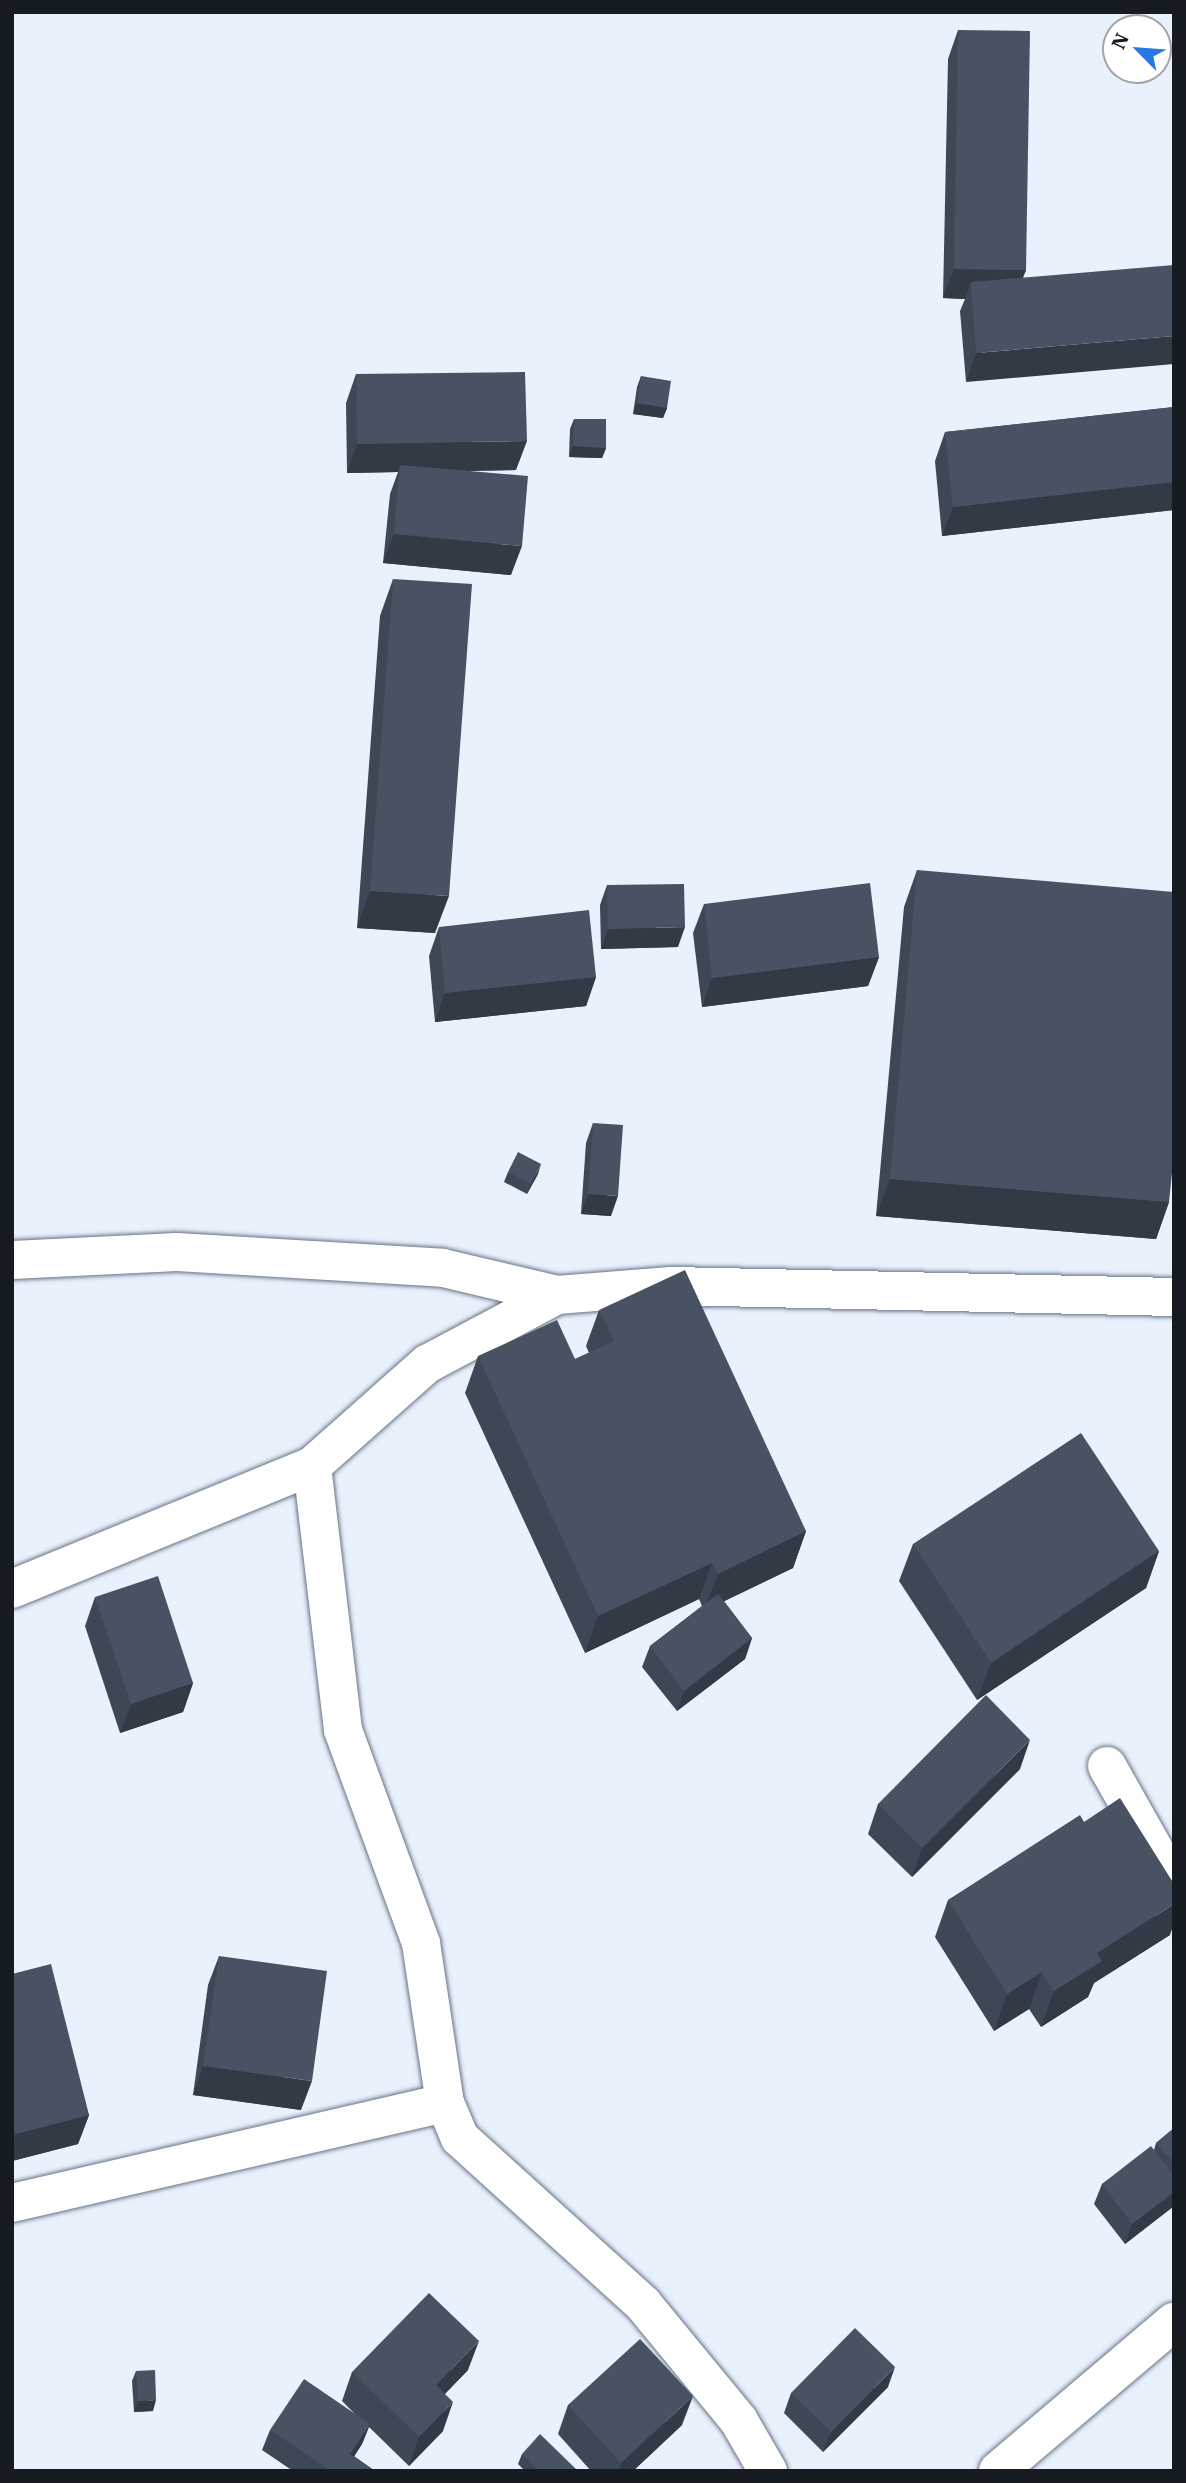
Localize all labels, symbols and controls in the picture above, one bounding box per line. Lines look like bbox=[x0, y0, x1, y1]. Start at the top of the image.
north arrow bbox=[1102, 14, 1172, 84]
text: N bbox=[1106, 29, 1134, 53]

